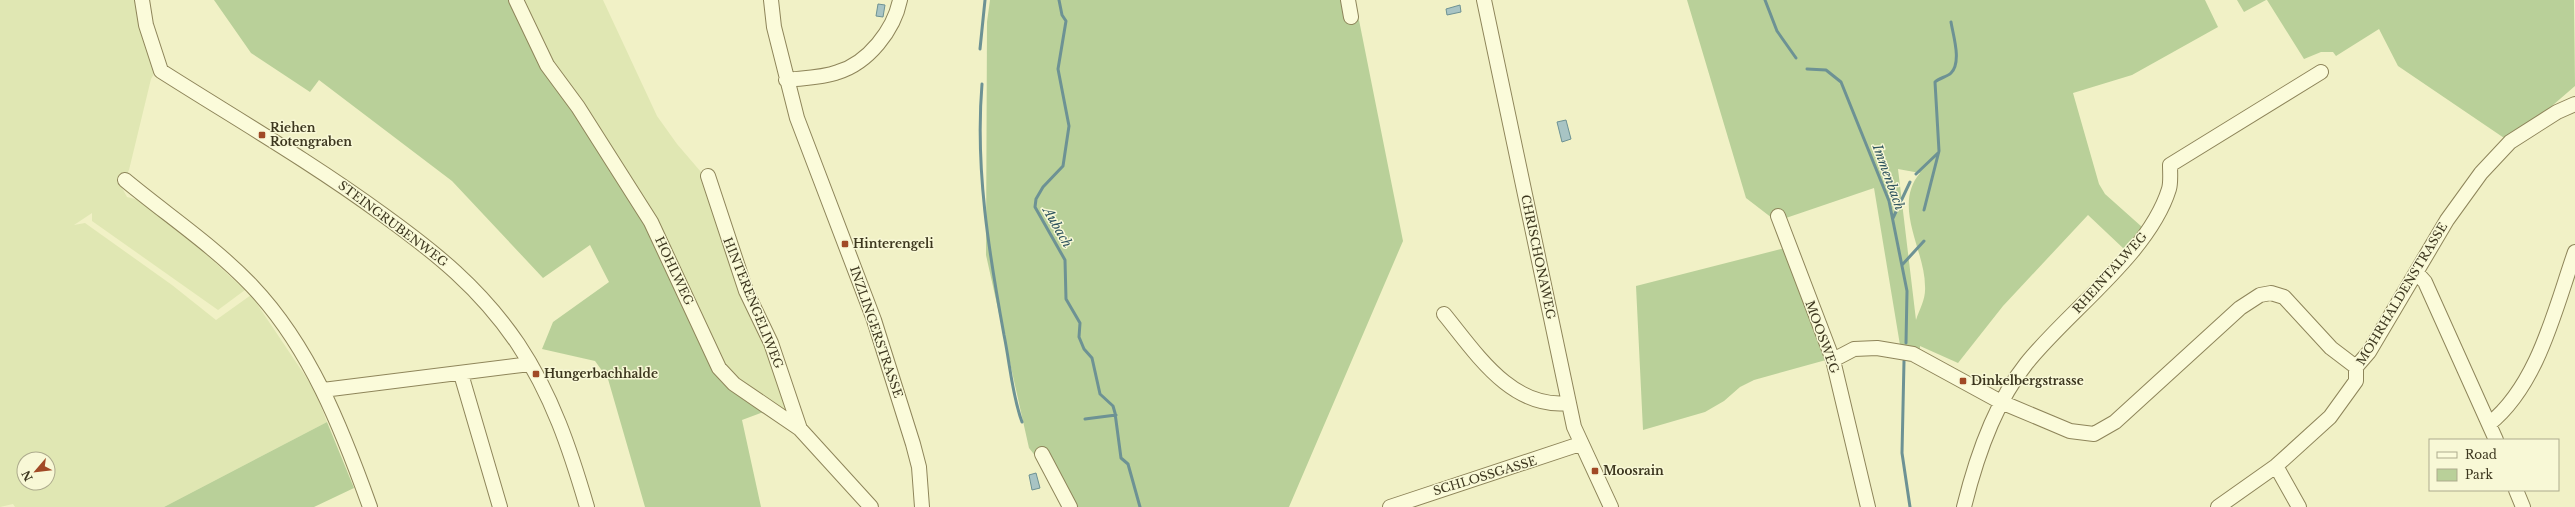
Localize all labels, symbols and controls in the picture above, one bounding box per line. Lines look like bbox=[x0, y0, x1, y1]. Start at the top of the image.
place label: Riehen Rotengraben bbox=[270, 120, 352, 149]
marker: Riehen Rotengraben bbox=[257, 130, 267, 140]
water label: Immenbach bbox=[1868, 141, 1908, 213]
street label: STEINGRUBENWEG bbox=[335, 177, 452, 270]
street label: CHRISCHONAWEG bbox=[1518, 193, 1559, 321]
water label: Aubach bbox=[1038, 202, 1076, 251]
street label: MOHRHALDENSTRASSE bbox=[2353, 219, 2450, 368]
street label: RHEINTALWEG bbox=[2069, 229, 2150, 316]
street label: HOHLWEG bbox=[652, 234, 697, 308]
street label: HINTERENGELIWEG bbox=[720, 235, 787, 371]
place label: Hinterengeli bbox=[853, 236, 934, 251]
marker: Hinterengeli bbox=[840, 239, 850, 249]
street label: INZLINGERSTRASSE bbox=[847, 264, 906, 400]
street label: MOOSWEG bbox=[1802, 298, 1843, 376]
place label: Hungerbachhalde bbox=[544, 366, 658, 381]
marker: Hungerbachhalde bbox=[531, 369, 541, 379]
place label: Dinkelbergstrasse bbox=[1971, 373, 2084, 388]
marker: Dinkelbergstrasse bbox=[1958, 376, 1968, 386]
legend bbox=[2429, 439, 2559, 491]
text: Road bbox=[2465, 447, 2497, 462]
north arrow bbox=[16, 451, 56, 491]
street label: SCHLOSSGASSE bbox=[1431, 453, 1539, 498]
place label: Moosrain bbox=[1603, 463, 1664, 478]
marker: Moosrain bbox=[1590, 466, 1600, 476]
text: N bbox=[18, 467, 36, 484]
text: Park bbox=[2465, 467, 2493, 482]

